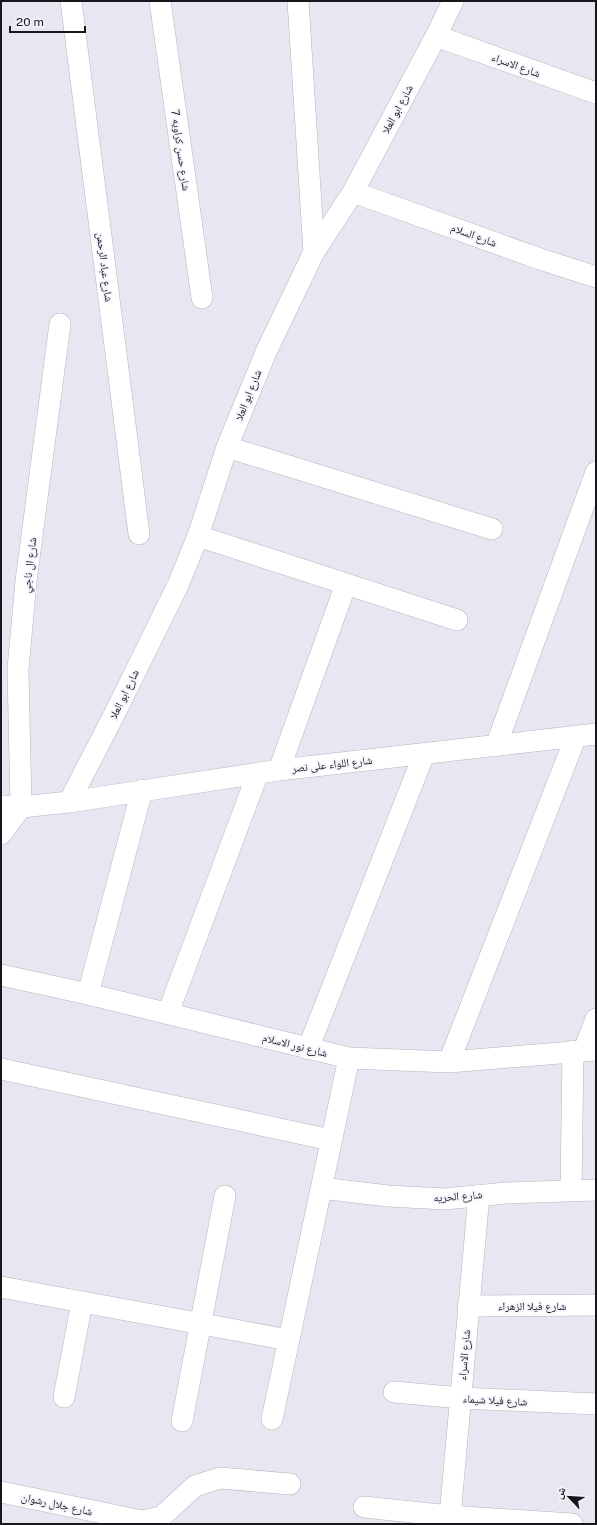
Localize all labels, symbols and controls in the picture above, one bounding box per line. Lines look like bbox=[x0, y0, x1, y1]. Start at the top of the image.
scale bar bbox=[10, 8, 85, 34]
text: 20 m bbox=[16, 15, 44, 29]
street label: شارع الاسراء bbox=[490, 51, 542, 80]
street label: شارع ابو العلا bbox=[379, 83, 416, 136]
street label: شارع حسن كراويه 7 bbox=[168, 109, 193, 191]
street label: شارع السلام bbox=[449, 221, 499, 250]
street label: شارع عباد الرحمن bbox=[94, 232, 115, 302]
street label: شارع ابو العلا bbox=[232, 368, 264, 422]
street label: شارع ال ناجي bbox=[20, 537, 41, 594]
street label: شارع ابو العلا bbox=[107, 667, 142, 721]
street label: شارع اللواء على نصر bbox=[290, 754, 373, 775]
street label: شارع نور الاسلام bbox=[261, 1031, 329, 1060]
street label: شارع الحريه bbox=[433, 1188, 483, 1205]
street label: شارع فيلا الزهراء bbox=[498, 1300, 566, 1313]
street label: شارع الاسراء bbox=[456, 1329, 473, 1381]
street label: شارع فيلا شيماء bbox=[462, 1392, 528, 1409]
north arrow bbox=[549, 1477, 589, 1517]
text: ش bbox=[552, 1485, 570, 1501]
street label: شارع جلال رشوان bbox=[20, 1491, 94, 1518]

